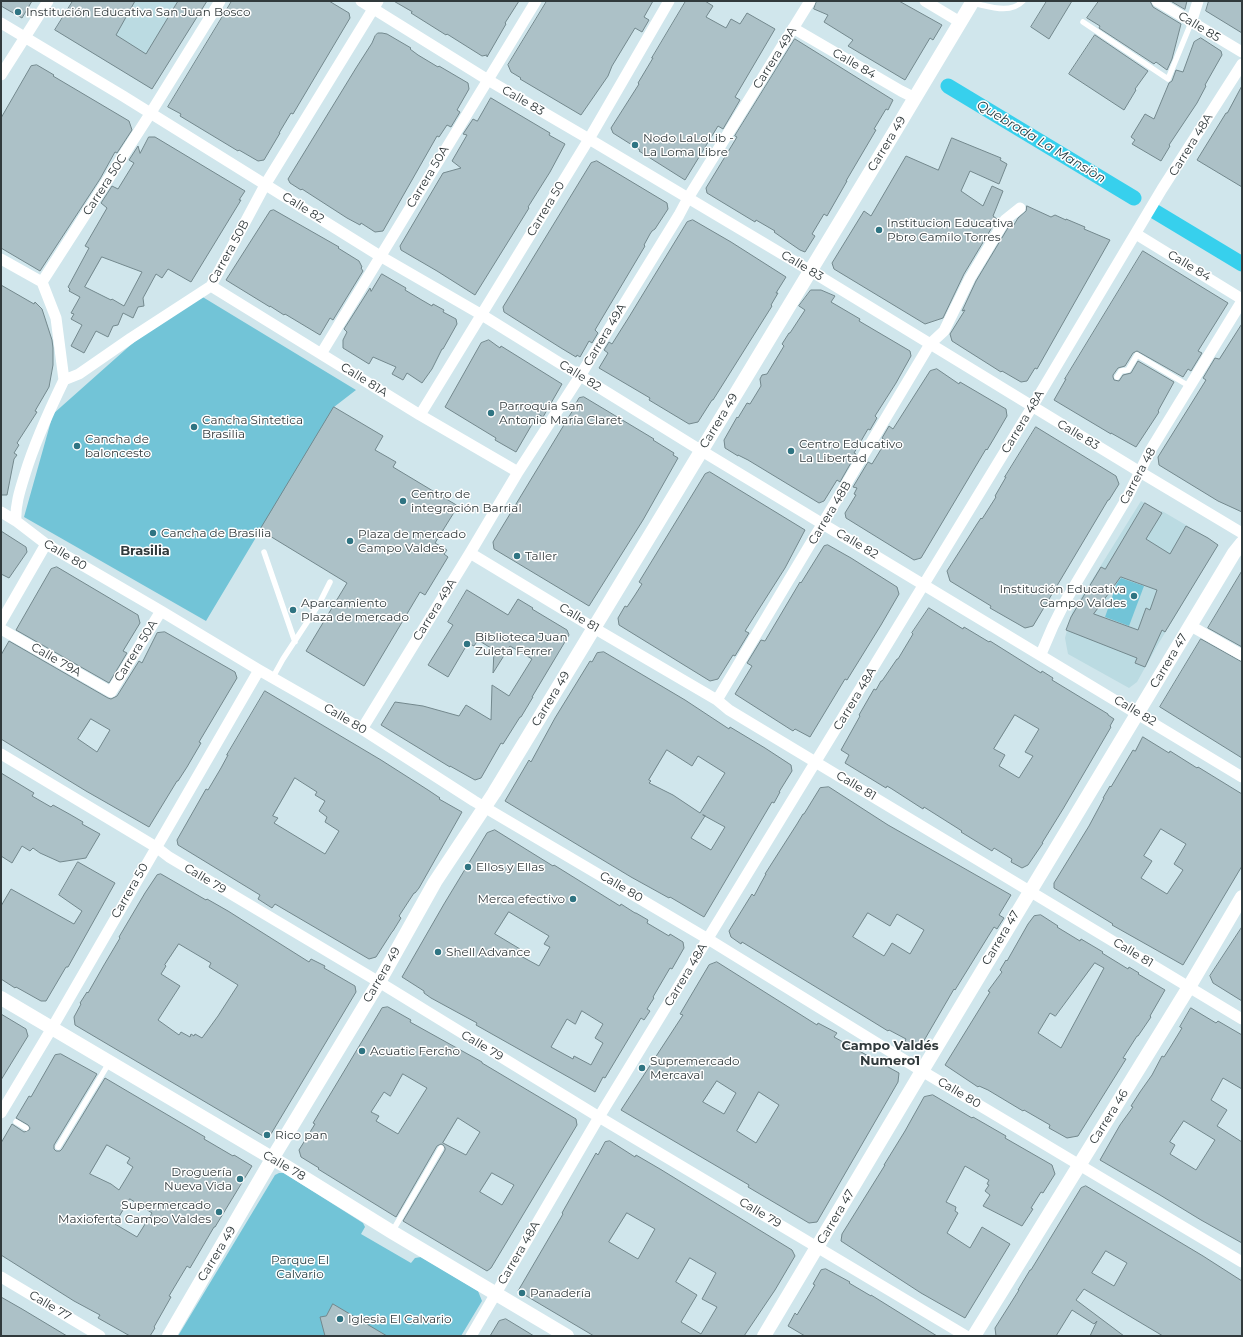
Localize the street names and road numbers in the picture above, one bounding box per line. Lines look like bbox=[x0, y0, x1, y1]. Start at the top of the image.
street label: Calle 85 bbox=[1175, 9, 1223, 45]
street label: Carrera 49A bbox=[750, 24, 800, 92]
street label: Calle 84 bbox=[830, 46, 878, 82]
street label: Calle 83 bbox=[499, 83, 547, 119]
street label: Carrera 48A bbox=[1166, 111, 1216, 179]
street label: Carrera 49 bbox=[865, 114, 909, 174]
street label: Carrera 50A bbox=[404, 143, 452, 211]
street label: Carrera 50C bbox=[80, 152, 130, 218]
street label: Carrera 50 bbox=[524, 179, 568, 239]
street label: Calle 82 bbox=[279, 189, 327, 227]
street label: Carrera 50B bbox=[206, 218, 252, 286]
street label: Calle 84 bbox=[1165, 247, 1213, 285]
street label: Calle 83 bbox=[778, 248, 826, 284]
street label: Carrera 49A bbox=[581, 301, 629, 369]
street label: Calle 82 bbox=[556, 357, 604, 395]
street label: Calle 81A bbox=[338, 360, 390, 400]
street label: Carrera 48A bbox=[999, 388, 1047, 456]
street label: Carrera 49 bbox=[697, 391, 741, 451]
street label: Calle 83 bbox=[1054, 417, 1102, 453]
street label: Carrera 48 bbox=[1117, 445, 1159, 507]
street label: Carrera 48B bbox=[805, 479, 855, 547]
street label: Calle 82 bbox=[833, 526, 881, 562]
street label: Calle 80 bbox=[41, 536, 89, 574]
street label: Carrera 49A bbox=[410, 576, 460, 644]
street label: Calle 81 bbox=[556, 600, 602, 636]
street label: Carrera 50A bbox=[111, 618, 161, 684]
street label: Carrera 47 bbox=[1147, 631, 1191, 691]
street label: Calle 79A bbox=[28, 640, 84, 680]
street label: Carrera 48A bbox=[831, 665, 879, 733]
street label: Carrera 49 bbox=[529, 669, 573, 729]
street label: Calle 82 bbox=[1111, 693, 1159, 729]
street label: Calle 80 bbox=[321, 700, 369, 738]
street label: Calle 81 bbox=[833, 768, 879, 804]
street label: Carrera 50 bbox=[108, 861, 152, 921]
street label: Calle 79 bbox=[181, 861, 229, 897]
street label: Calle 80 bbox=[597, 868, 645, 906]
street label: Carrera 47 bbox=[979, 908, 1023, 968]
street label: Calle 81 bbox=[1110, 935, 1156, 971]
street label: Carrera 48A bbox=[662, 941, 710, 1009]
street label: Carrera 49 bbox=[360, 945, 404, 1005]
street label: Calle 79 bbox=[458, 1028, 506, 1064]
street label: Calle 80 bbox=[935, 1074, 983, 1112]
street label: Carrera 46 bbox=[1086, 1087, 1132, 1147]
street label: Calle 78 bbox=[260, 1148, 308, 1184]
street label: Carrera 47 bbox=[814, 1187, 858, 1247]
street label: Calle 79 bbox=[736, 1195, 784, 1231]
street label: Carrera 48A bbox=[495, 1219, 543, 1287]
street label: Carrera 49 bbox=[195, 1224, 239, 1284]
street label: Calle 77 bbox=[26, 1288, 74, 1324]

